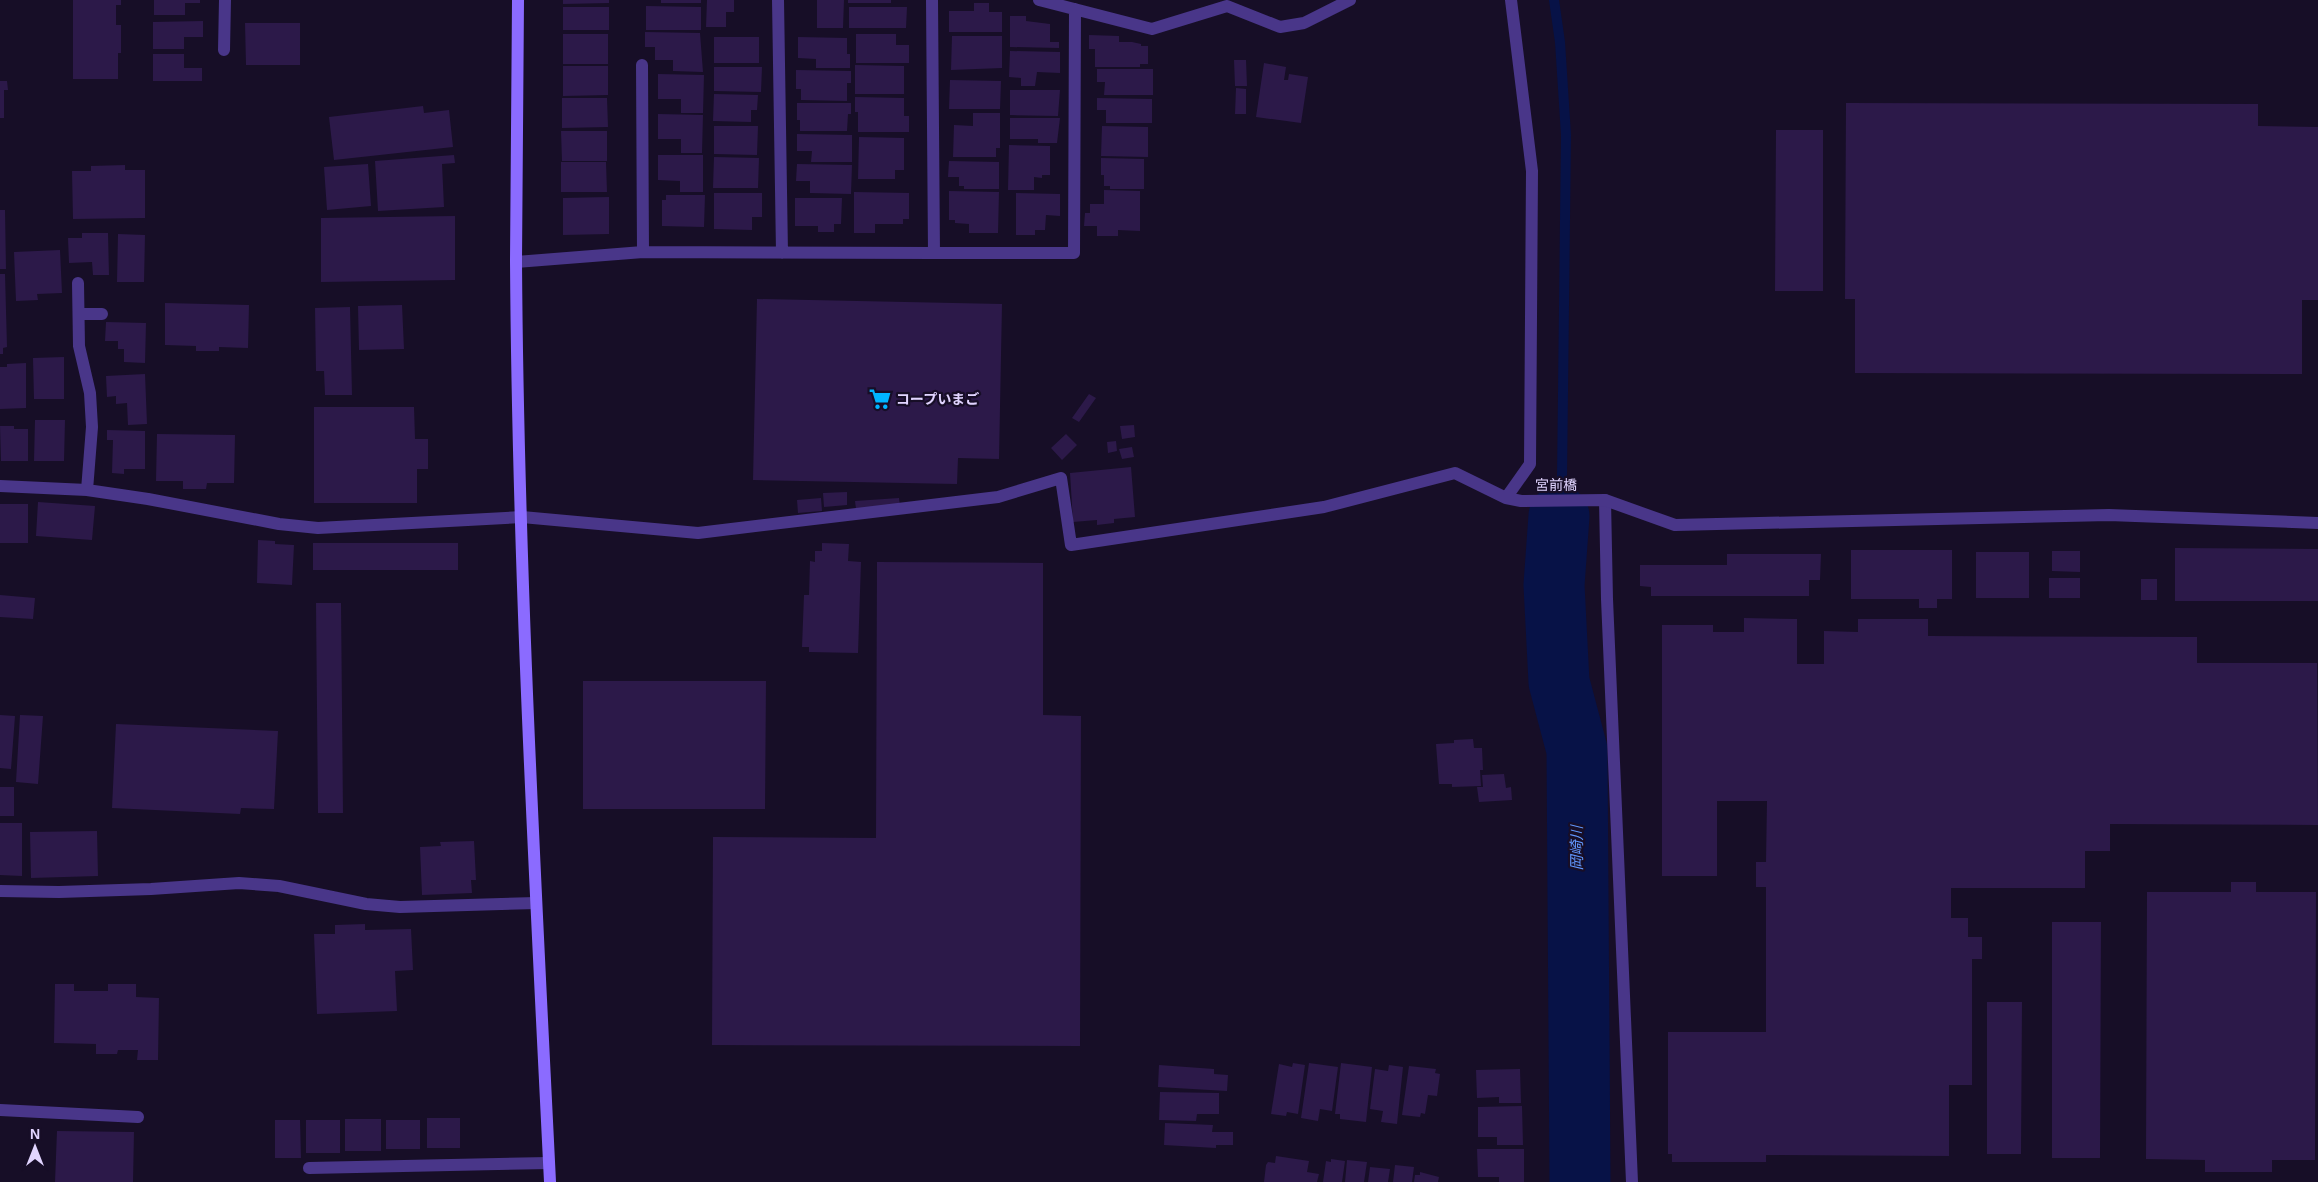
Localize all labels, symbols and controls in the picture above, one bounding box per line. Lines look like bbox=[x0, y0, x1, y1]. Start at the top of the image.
supermarket icon: コープいまご bbox=[867, 386, 893, 412]
place label: コープいまご bbox=[896, 391, 979, 407]
street label: 宮前橋 bbox=[1535, 477, 1577, 493]
water label: 岡崎川 bbox=[1568, 824, 1585, 871]
north arrow bbox=[10, 1122, 60, 1172]
text: N bbox=[30, 1126, 40, 1142]

